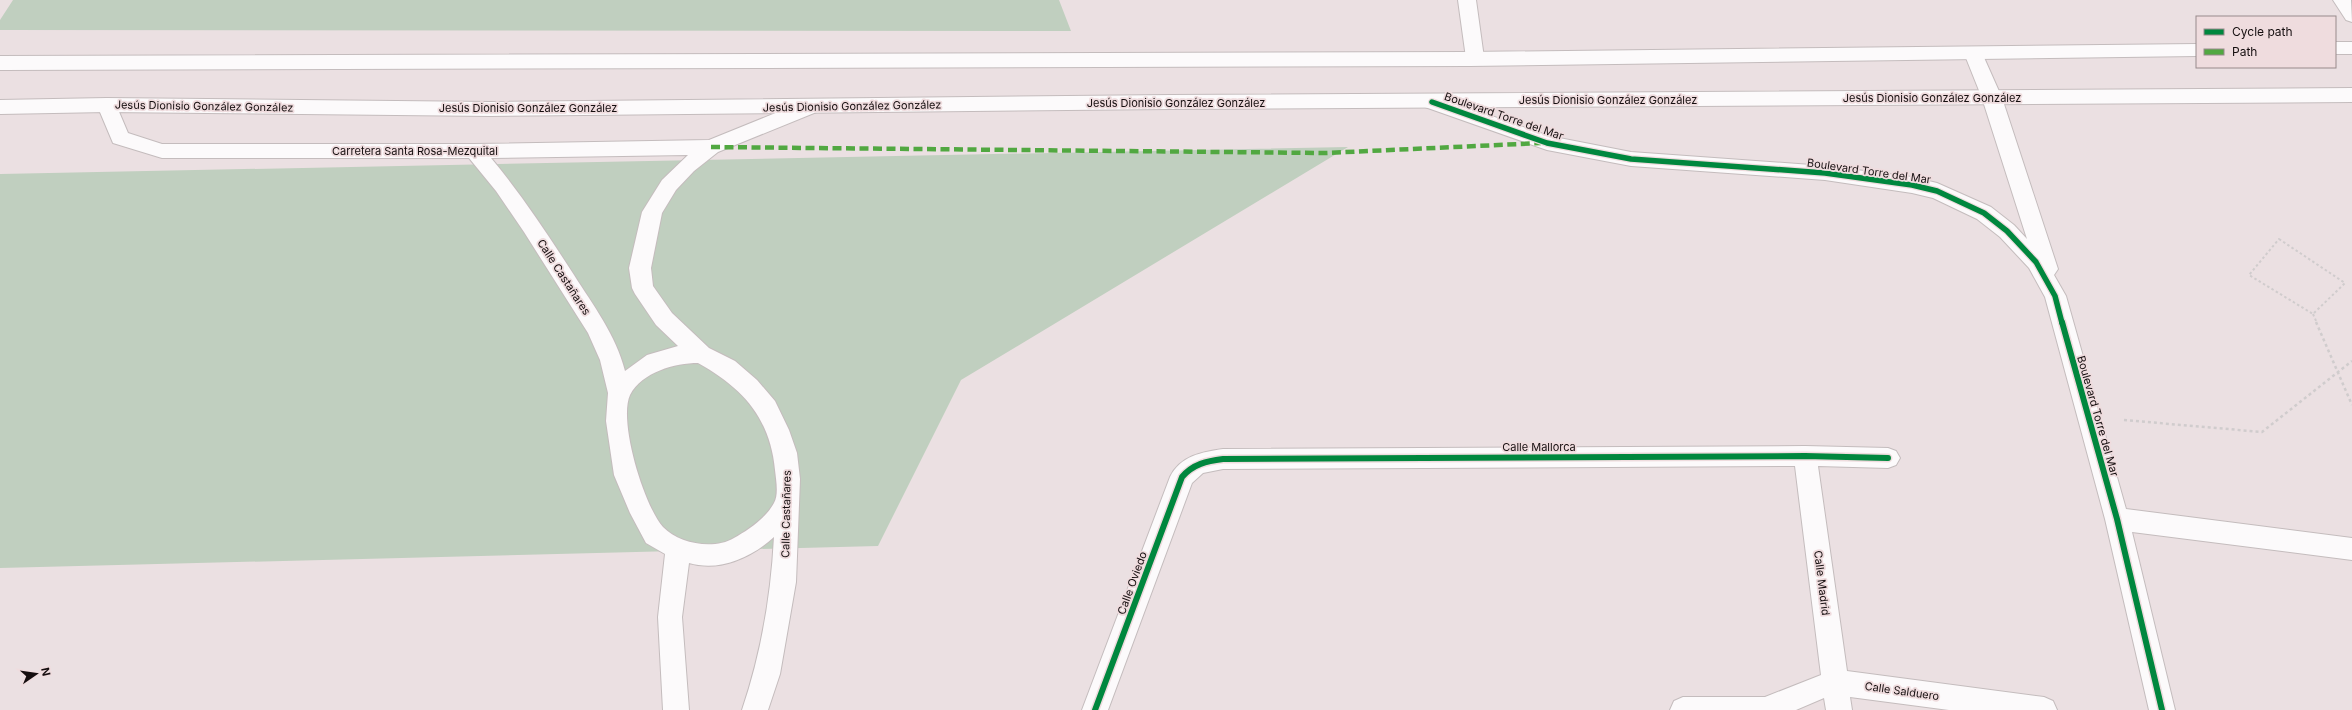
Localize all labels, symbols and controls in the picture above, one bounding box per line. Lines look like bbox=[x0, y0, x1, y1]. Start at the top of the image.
legend bbox=[2196, 16, 2336, 68]
text: Cycle path bbox=[2232, 24, 2293, 39]
text: Path bbox=[2232, 44, 2257, 59]
street label: Boulevard Torre del Mar bbox=[1443, 89, 1565, 143]
street label: Jesús Dionisio González González bbox=[1843, 91, 2021, 105]
street label: Jesús Dionisio González González bbox=[1519, 93, 1697, 107]
street label: Jesús Dionisio González González bbox=[1087, 96, 1265, 110]
street label: Jesús Dionisio González González bbox=[115, 97, 293, 115]
street label: Jesús Dionisio González González bbox=[763, 97, 941, 115]
street label: Jesús Dionisio González González bbox=[439, 101, 617, 115]
street label: Carretera Santa Rosa-Mezquital bbox=[332, 144, 498, 158]
street label: Boulevard Torre del Mar bbox=[1806, 155, 1932, 187]
street label: Calle Castañares bbox=[534, 236, 594, 318]
street label: Boulevard Torre del Mar bbox=[2074, 354, 2122, 478]
street label: Calle Mallorca bbox=[1502, 440, 1576, 454]
street label: Calle Castañares bbox=[778, 470, 794, 558]
street label: Calle Oviedo bbox=[1114, 549, 1150, 616]
street label: Calle Madrid bbox=[1811, 550, 1833, 616]
north arrow bbox=[16, 654, 56, 694]
text: N bbox=[38, 666, 54, 677]
street label: Calle Salduero bbox=[1864, 679, 1941, 703]

